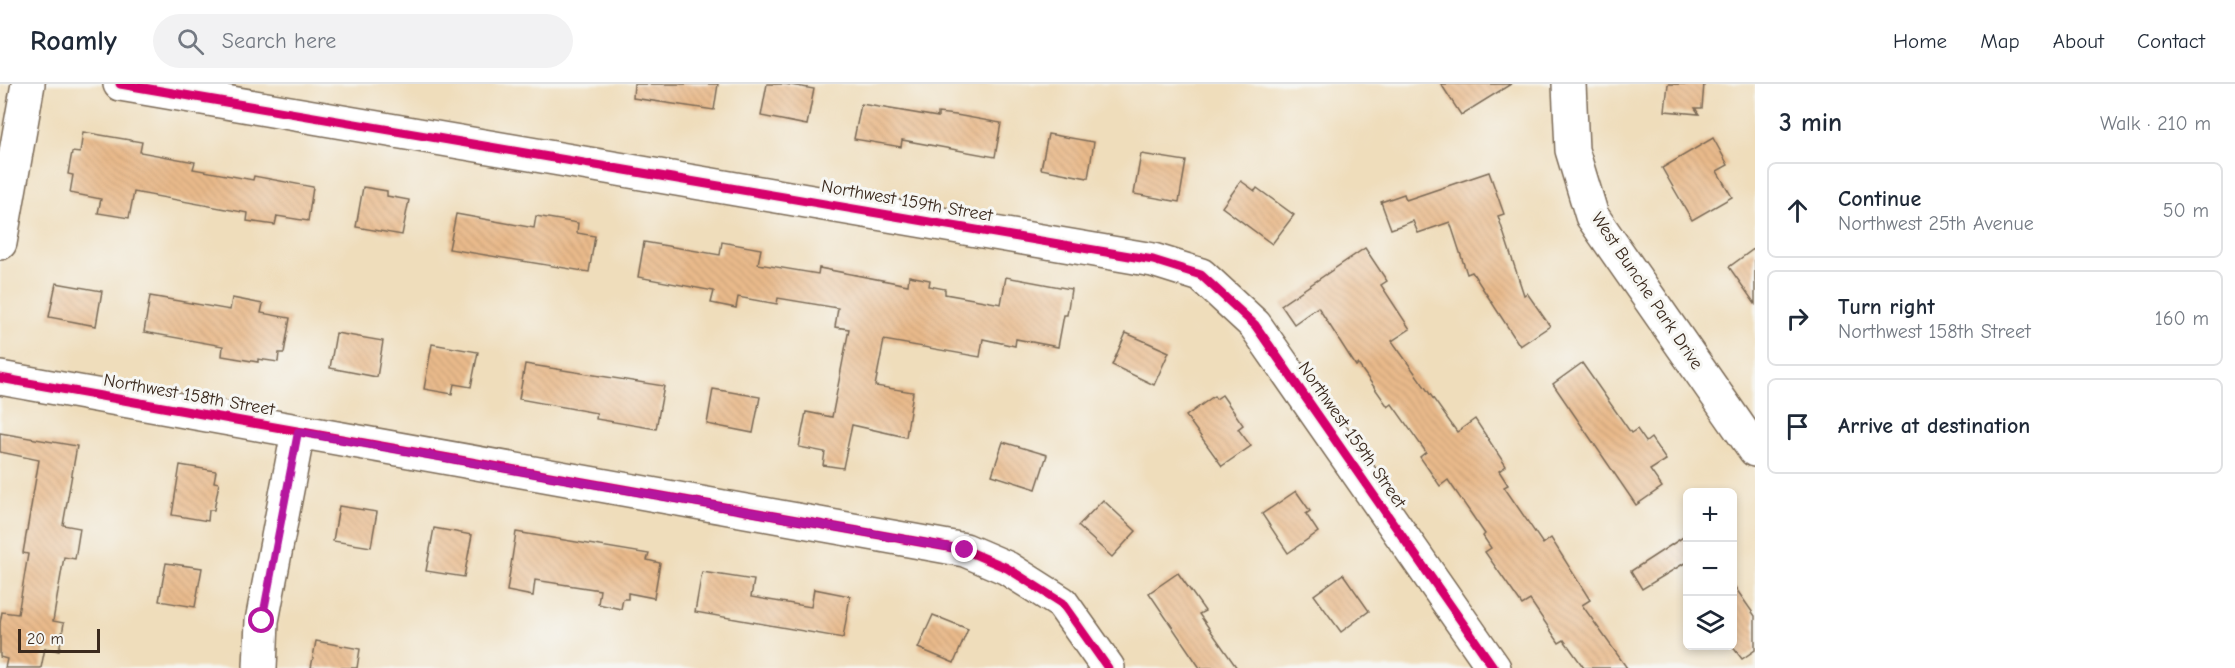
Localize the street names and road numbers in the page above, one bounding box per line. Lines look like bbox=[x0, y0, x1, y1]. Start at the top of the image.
street label: Northwest 159th Street bbox=[820, 176, 995, 227]
street label: West Bunche Park Drive bbox=[1587, 208, 1707, 374]
street label: Northwest 159th Street bbox=[1294, 358, 1411, 513]
street label: Northwest 158th Street bbox=[102, 370, 277, 421]

